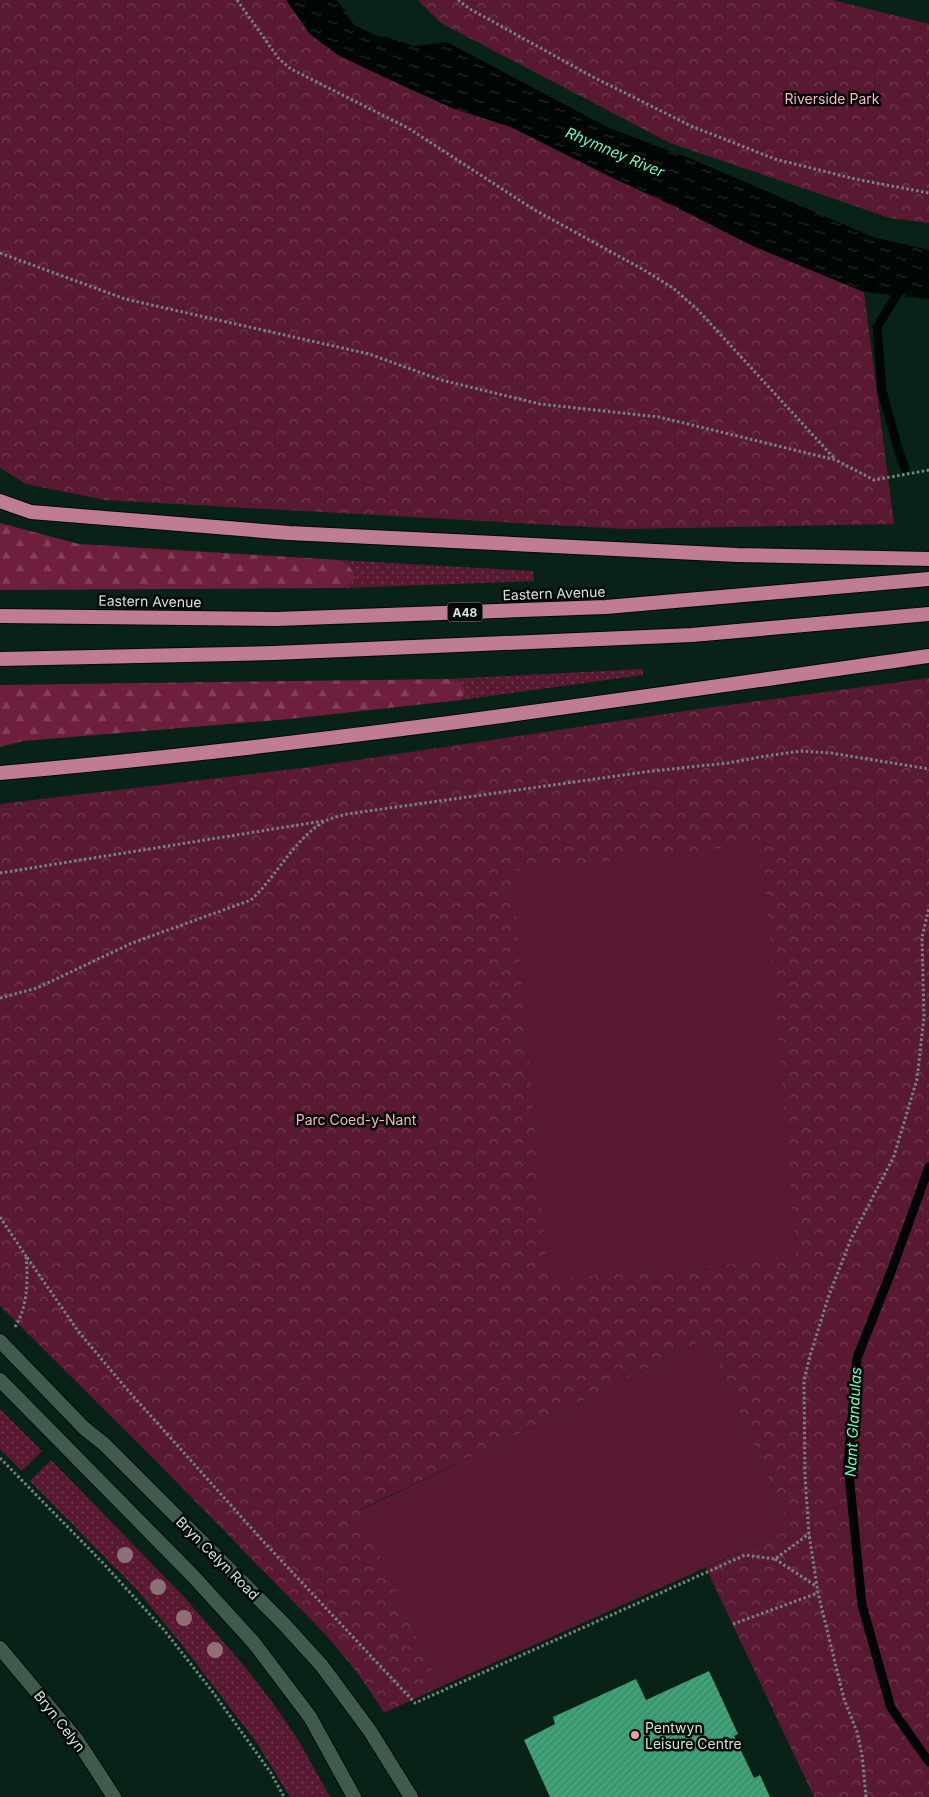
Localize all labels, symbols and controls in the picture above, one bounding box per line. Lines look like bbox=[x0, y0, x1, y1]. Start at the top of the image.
park label: Riverside Park bbox=[785, 90, 880, 107]
water label: Rhymney River bbox=[563, 123, 668, 181]
street label: Eastern Avenue bbox=[502, 583, 606, 603]
street label: Eastern Avenue bbox=[98, 592, 202, 610]
road number: A48 bbox=[448, 602, 482, 622]
park label: Parc Coed-y-Nant bbox=[296, 1111, 417, 1128]
water label: Nant Glandulas bbox=[841, 1366, 865, 1478]
street label: Bryn Celyn Road bbox=[173, 1513, 263, 1603]
street label: Bryn Celyn bbox=[31, 1687, 89, 1755]
place label: Pentwyn Leisure Centre bbox=[645, 1719, 742, 1752]
marker: Pentwyn Leisure Centre bbox=[629, 1729, 641, 1741]

